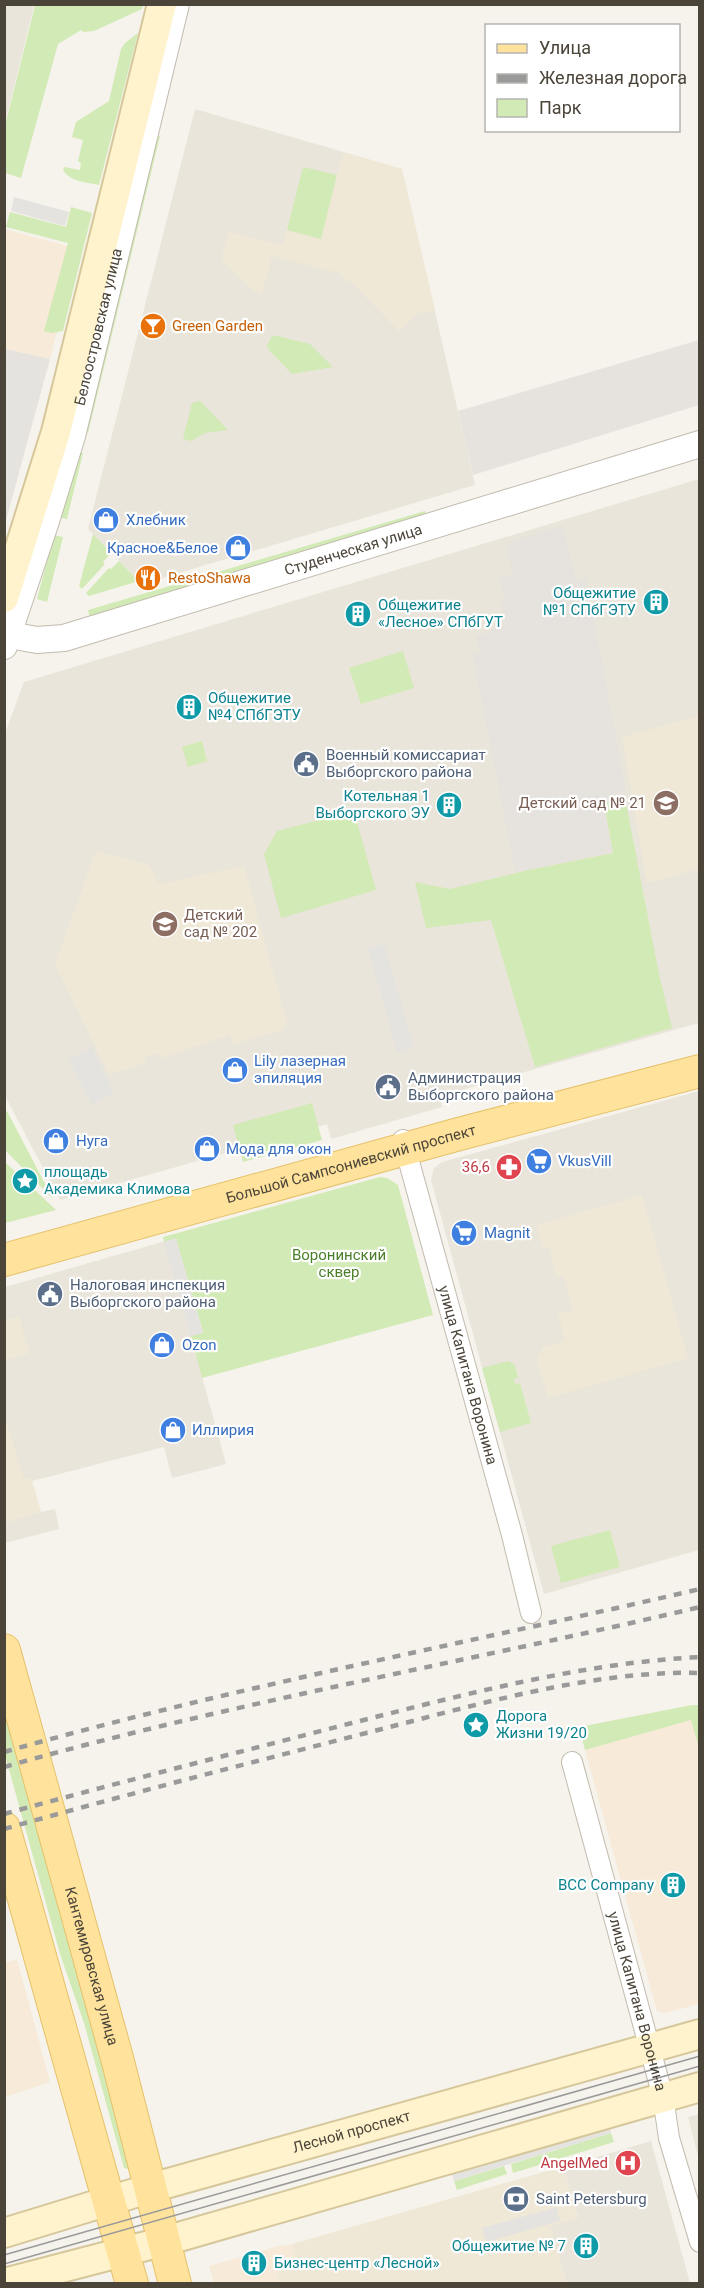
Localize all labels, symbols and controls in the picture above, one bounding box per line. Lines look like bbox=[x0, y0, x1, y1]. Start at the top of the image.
legend bbox=[485, 24, 680, 132]
text: Улица bbox=[539, 37, 591, 58]
text: Железная дорога bbox=[539, 67, 687, 88]
text: Парк bbox=[539, 97, 582, 118]
street label: Белоостровская улица bbox=[71, 246, 126, 407]
bar icon: Green Garden bbox=[138, 311, 168, 341]
place label: Green Garden bbox=[172, 317, 263, 335]
shop icon: Хлебник bbox=[91, 505, 121, 535]
place label: Хлебник bbox=[126, 511, 186, 529]
street label: Студенческая улица bbox=[282, 520, 424, 579]
shop icon: Красное&Белое bbox=[223, 533, 253, 563]
place label: Красное&Белое bbox=[107, 539, 218, 557]
restaurant icon: RestoShawa bbox=[133, 563, 163, 593]
place label: RestoShawa bbox=[168, 569, 251, 587]
place label: Общежитие №1 СПбГЭТУ bbox=[543, 584, 636, 619]
building icon: Общежитие №1 СПбГЭТУ bbox=[641, 587, 671, 617]
place label: Общежитие «Лесное» СПбГУТ bbox=[378, 596, 503, 631]
building icon: Общежитие «Лесное» СПбГУТ bbox=[343, 599, 373, 629]
place label: Общежитие №4 СПбГЭТУ bbox=[208, 689, 301, 724]
building icon: Общежитие №4 СПбГЭТУ bbox=[174, 692, 204, 722]
place label: Военный комиссариат Выборгского района bbox=[326, 746, 486, 781]
public building icon: Военный комиссариат Выборгского района bbox=[291, 749, 321, 779]
place label: Котельная 1 Выборгского ЭУ bbox=[315, 787, 430, 822]
school or university icon: Детский сад № 21 bbox=[651, 788, 681, 818]
building icon: Котельная 1 Выборгского ЭУ bbox=[434, 790, 464, 820]
place label: Детский сад № 21 bbox=[518, 794, 646, 812]
place label: Детский сад № 202 bbox=[184, 906, 257, 941]
school or university icon: Детский сад № 202 bbox=[150, 909, 180, 939]
place label: Lily лазерная эпиляция bbox=[254, 1052, 346, 1087]
shop icon: Lily лазерная эпиляция bbox=[220, 1055, 250, 1085]
place label: Администрация Выборгского района bbox=[408, 1069, 554, 1104]
public building icon: Администрация Выборгского района bbox=[373, 1072, 403, 1102]
street label: Большой Сампсониевский проспект bbox=[224, 1121, 478, 1207]
shop icon: Нуга bbox=[41, 1126, 71, 1156]
place label: Нуга bbox=[76, 1132, 108, 1150]
shop icon: Мода для окон bbox=[192, 1134, 222, 1164]
place label: Мода для окон bbox=[226, 1140, 331, 1158]
supermarket icon: VkusVill bbox=[524, 1146, 554, 1176]
pharmacy icon: 36,6 bbox=[494, 1152, 524, 1182]
place label: VkusVill bbox=[558, 1152, 612, 1170]
place label: 36,6 bbox=[462, 1158, 490, 1176]
place label: площадь Академика Климова bbox=[44, 1163, 190, 1198]
place icon: площадь Академика Климова bbox=[10, 1166, 40, 1196]
supermarket icon: Magnit bbox=[449, 1218, 479, 1248]
place label: Magnit bbox=[484, 1224, 531, 1242]
park label: Воронинский сквер bbox=[292, 1246, 386, 1281]
place label: Налоговая инспекция Выборгского района bbox=[70, 1276, 225, 1311]
public building icon: Налоговая инспекция Выборгского района bbox=[35, 1279, 65, 1309]
street label: улица Капитана Воронина bbox=[435, 1284, 501, 1467]
shop icon: Ozon bbox=[147, 1330, 177, 1360]
place label: Ozon bbox=[182, 1336, 216, 1354]
shop icon: Иллирия bbox=[158, 1415, 188, 1445]
place label: Иллирия bbox=[192, 1421, 254, 1439]
place label: Дорога Жизни 19/20 bbox=[496, 1707, 587, 1742]
place icon: Дорога Жизни 19/20 bbox=[461, 1710, 491, 1740]
building icon: BCC Company bbox=[658, 1870, 688, 1900]
place label: BCC Company bbox=[558, 1876, 654, 1894]
street label: Кантемировская улица bbox=[61, 1885, 122, 2047]
street label: улица Капитана Воронина bbox=[604, 1910, 670, 2093]
street label: Лесной проспект bbox=[291, 2107, 412, 2157]
hospital icon: AngelMed bbox=[613, 2148, 643, 2178]
place label: AngelMed bbox=[540, 2154, 608, 2172]
bank icon: Saint Petersburg bbox=[501, 2184, 531, 2214]
place label: Saint Petersburg bbox=[536, 2190, 647, 2208]
building icon: Общежитие № 7 bbox=[571, 2231, 601, 2261]
place label: Общежитие № 7 bbox=[452, 2237, 566, 2255]
building icon: Бизнес-центр «Лесной» bbox=[239, 2248, 269, 2278]
place label: Бизнес-центр «Лесной» bbox=[274, 2254, 440, 2272]

